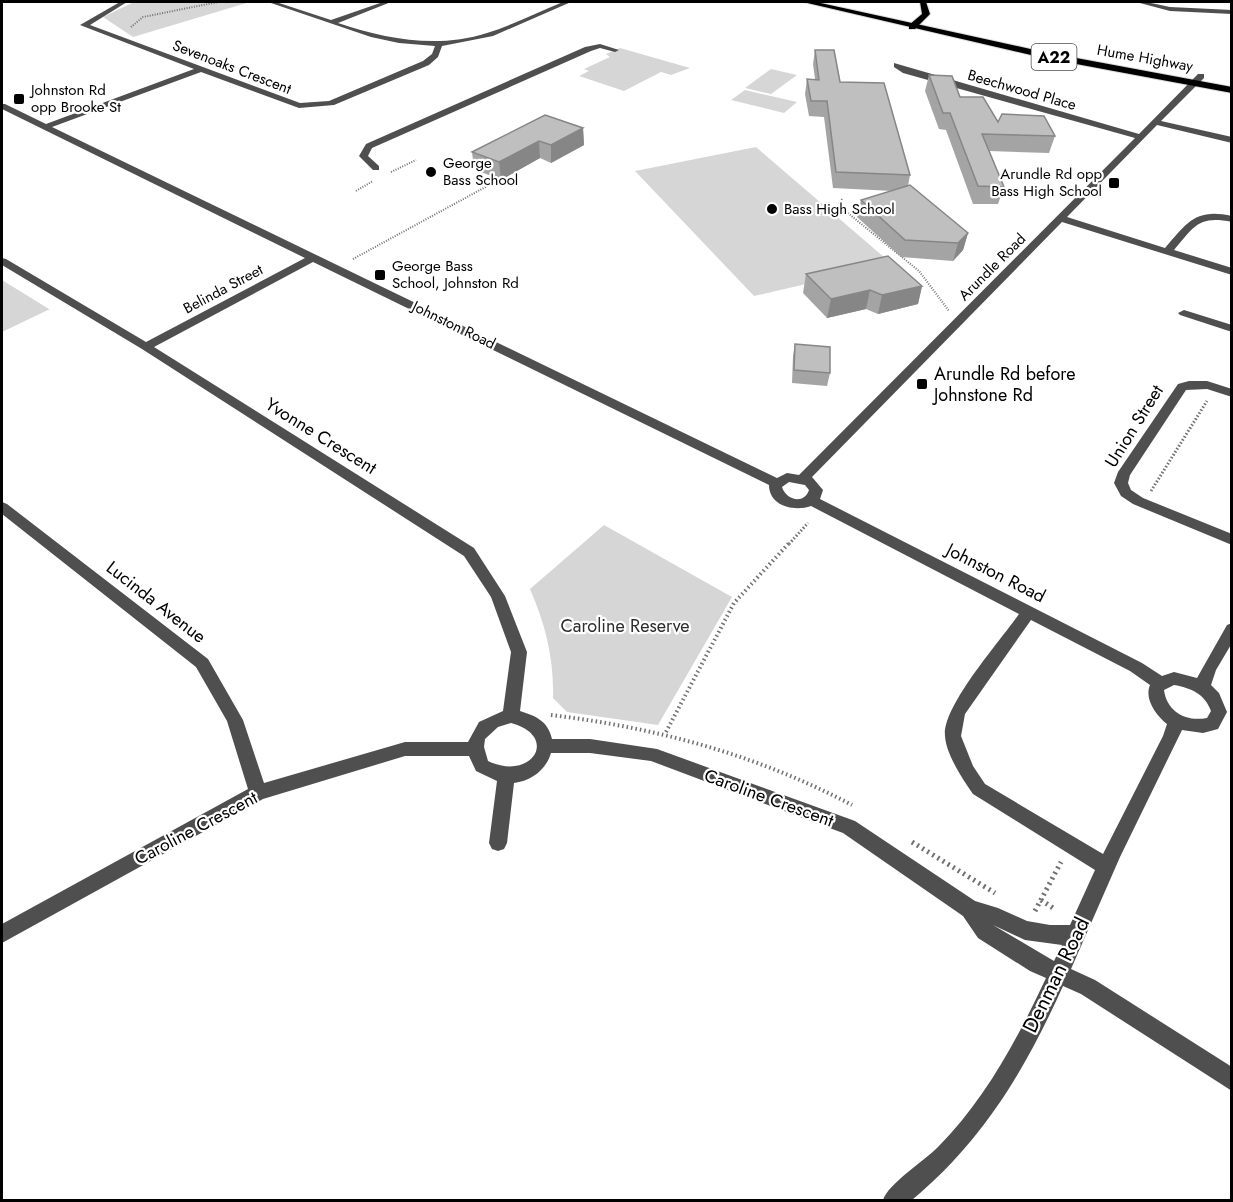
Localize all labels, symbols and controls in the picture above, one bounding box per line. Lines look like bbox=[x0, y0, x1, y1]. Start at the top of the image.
street label: Sevenoaks Crescent bbox=[169, 34, 295, 100]
street label: Hume Highway bbox=[1095, 39, 1195, 77]
road number: A22 bbox=[1032, 44, 1076, 70]
street label: Beechwood Place bbox=[965, 64, 1079, 116]
place label: Johnston Rd opp Brooke St bbox=[29, 79, 121, 118]
marker: Johnston Rd opp Brooke St bbox=[12, 92, 26, 106]
place label: George Bass School bbox=[443, 152, 518, 191]
place label: Arundle Rd opp Bass High School bbox=[991, 163, 1102, 202]
marker: George Bass School bbox=[424, 165, 438, 179]
marker: Arundle Rd opp Bass High School bbox=[1107, 176, 1121, 190]
place label: Bass High School bbox=[784, 198, 895, 220]
marker: Bass High School bbox=[765, 202, 779, 216]
street label: Arundle Road bbox=[953, 228, 1031, 306]
place label: George Bass School, Johnston Rd bbox=[392, 255, 519, 294]
street label: Belinda Street bbox=[179, 259, 267, 319]
marker: George Bass School, Johnston Rd bbox=[373, 268, 387, 282]
street label: Johnston Road bbox=[407, 294, 499, 355]
place label: Arundle Rd before Johnstone Rd bbox=[932, 361, 1075, 408]
marker: Arundle Rd before Johnstone Rd bbox=[915, 377, 929, 391]
street label: Union Street bbox=[1098, 379, 1170, 472]
street label: Yvonne Crescent bbox=[260, 391, 382, 481]
street label: Johnston Road bbox=[940, 536, 1050, 609]
street label: Lucinda Avenue bbox=[101, 555, 211, 649]
park label: Caroline Reserve bbox=[560, 613, 690, 639]
street label: Caroline Crescent bbox=[701, 763, 838, 834]
street label: Caroline Crescent bbox=[130, 784, 263, 871]
street label: Denman Road bbox=[1015, 912, 1097, 1038]

